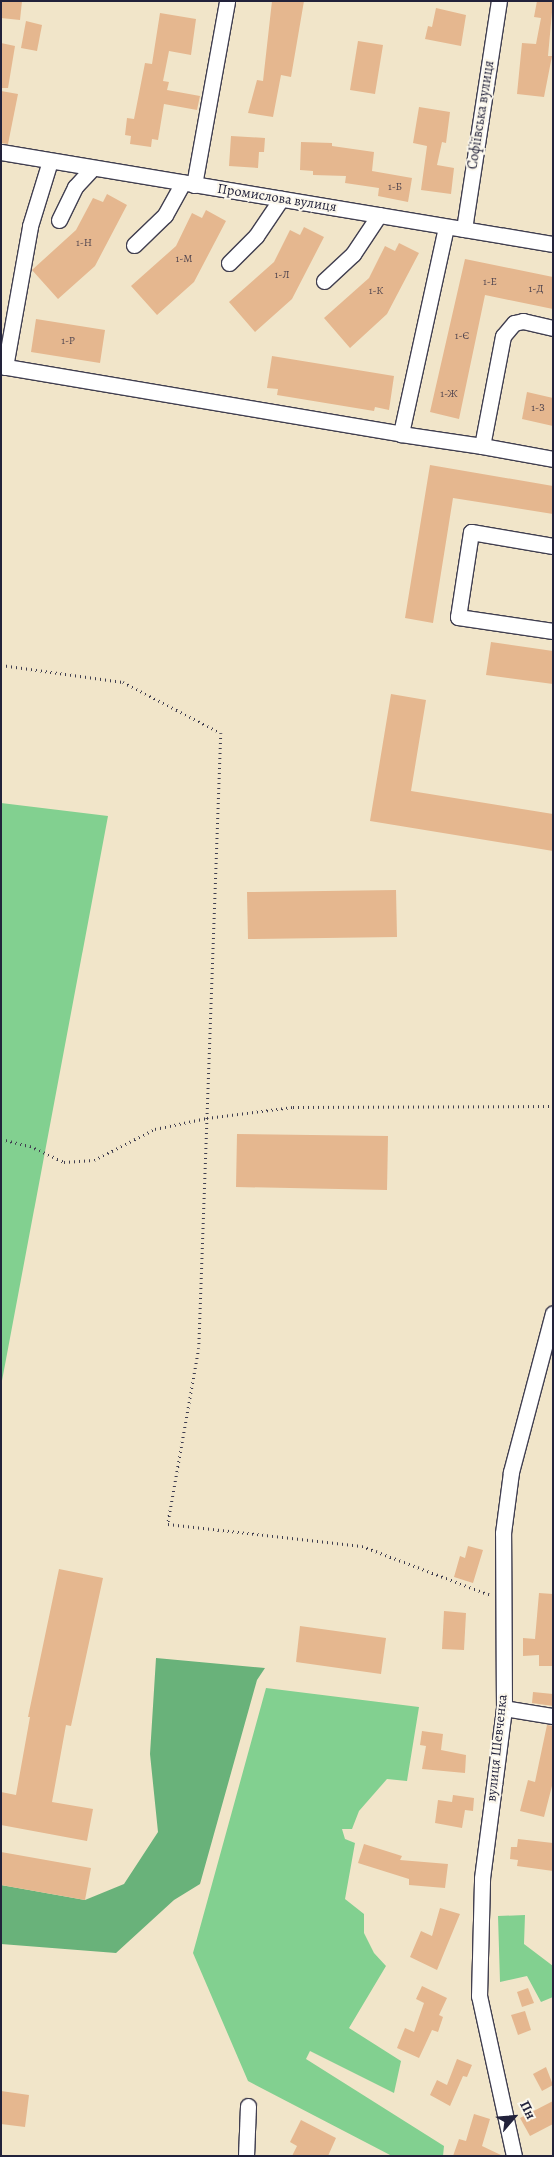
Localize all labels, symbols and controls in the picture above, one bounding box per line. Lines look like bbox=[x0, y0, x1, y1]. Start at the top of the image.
street label: Софіївська вулиця bbox=[464, 60, 498, 170]
street label: Промислова вулиця bbox=[216, 180, 338, 216]
house number: 1-Б bbox=[388, 180, 402, 194]
house number: 1-Н bbox=[76, 236, 92, 250]
house number: 1-М bbox=[176, 252, 192, 266]
house number: 1-Л bbox=[274, 268, 290, 282]
house number: 1-Е bbox=[483, 275, 497, 289]
house number: 1-Д bbox=[529, 282, 543, 296]
house number: 1-К bbox=[369, 284, 383, 298]
house number: 1-Є bbox=[455, 329, 469, 343]
house number: 1-Р bbox=[61, 334, 75, 348]
house number: 1-Ж bbox=[440, 387, 458, 401]
house number: 1-З bbox=[531, 401, 545, 415]
street label: вулиця Шевченка bbox=[483, 1694, 511, 1802]
north arrow bbox=[489, 2092, 539, 2142]
text: Пн bbox=[515, 2097, 540, 2122]

